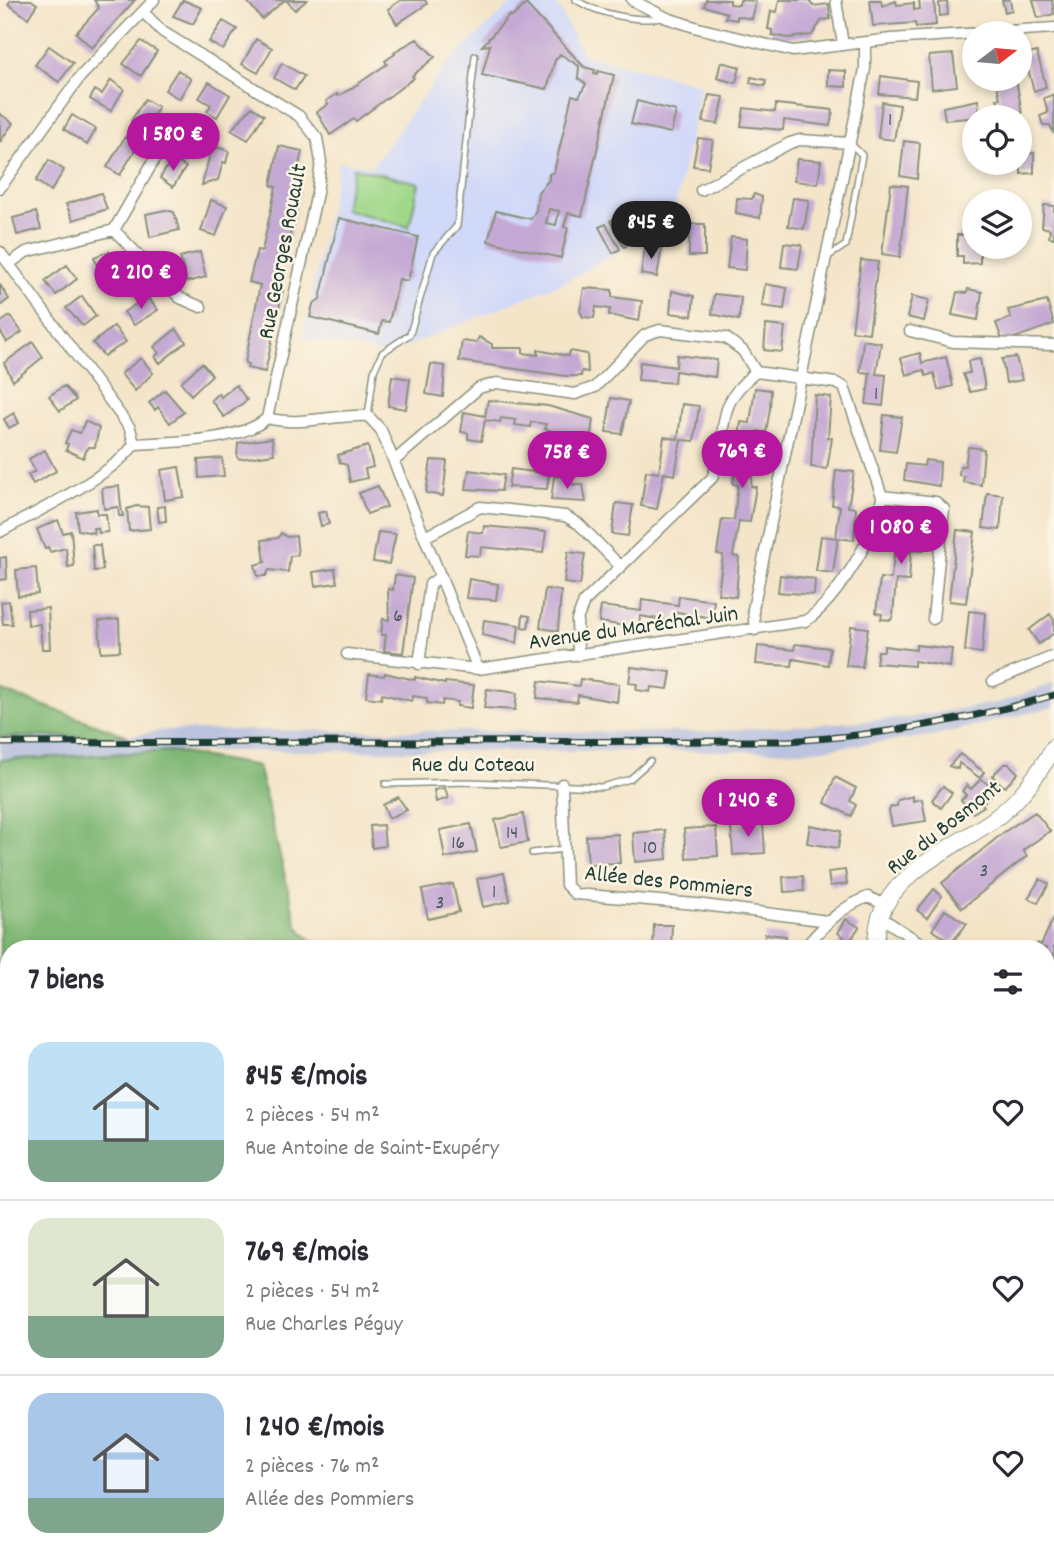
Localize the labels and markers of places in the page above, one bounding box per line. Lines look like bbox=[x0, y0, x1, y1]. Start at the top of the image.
pin: 1 580 € bbox=[108, 114, 238, 173]
pin: 845 € bbox=[602, 202, 700, 261]
pin: 2 210 € bbox=[76, 252, 206, 311]
pin: 769 € bbox=[693, 430, 791, 490]
pin: 758 € bbox=[518, 432, 616, 491]
pin: 1 080 € bbox=[836, 506, 966, 566]
pin: 1 240 € bbox=[683, 780, 813, 839]

